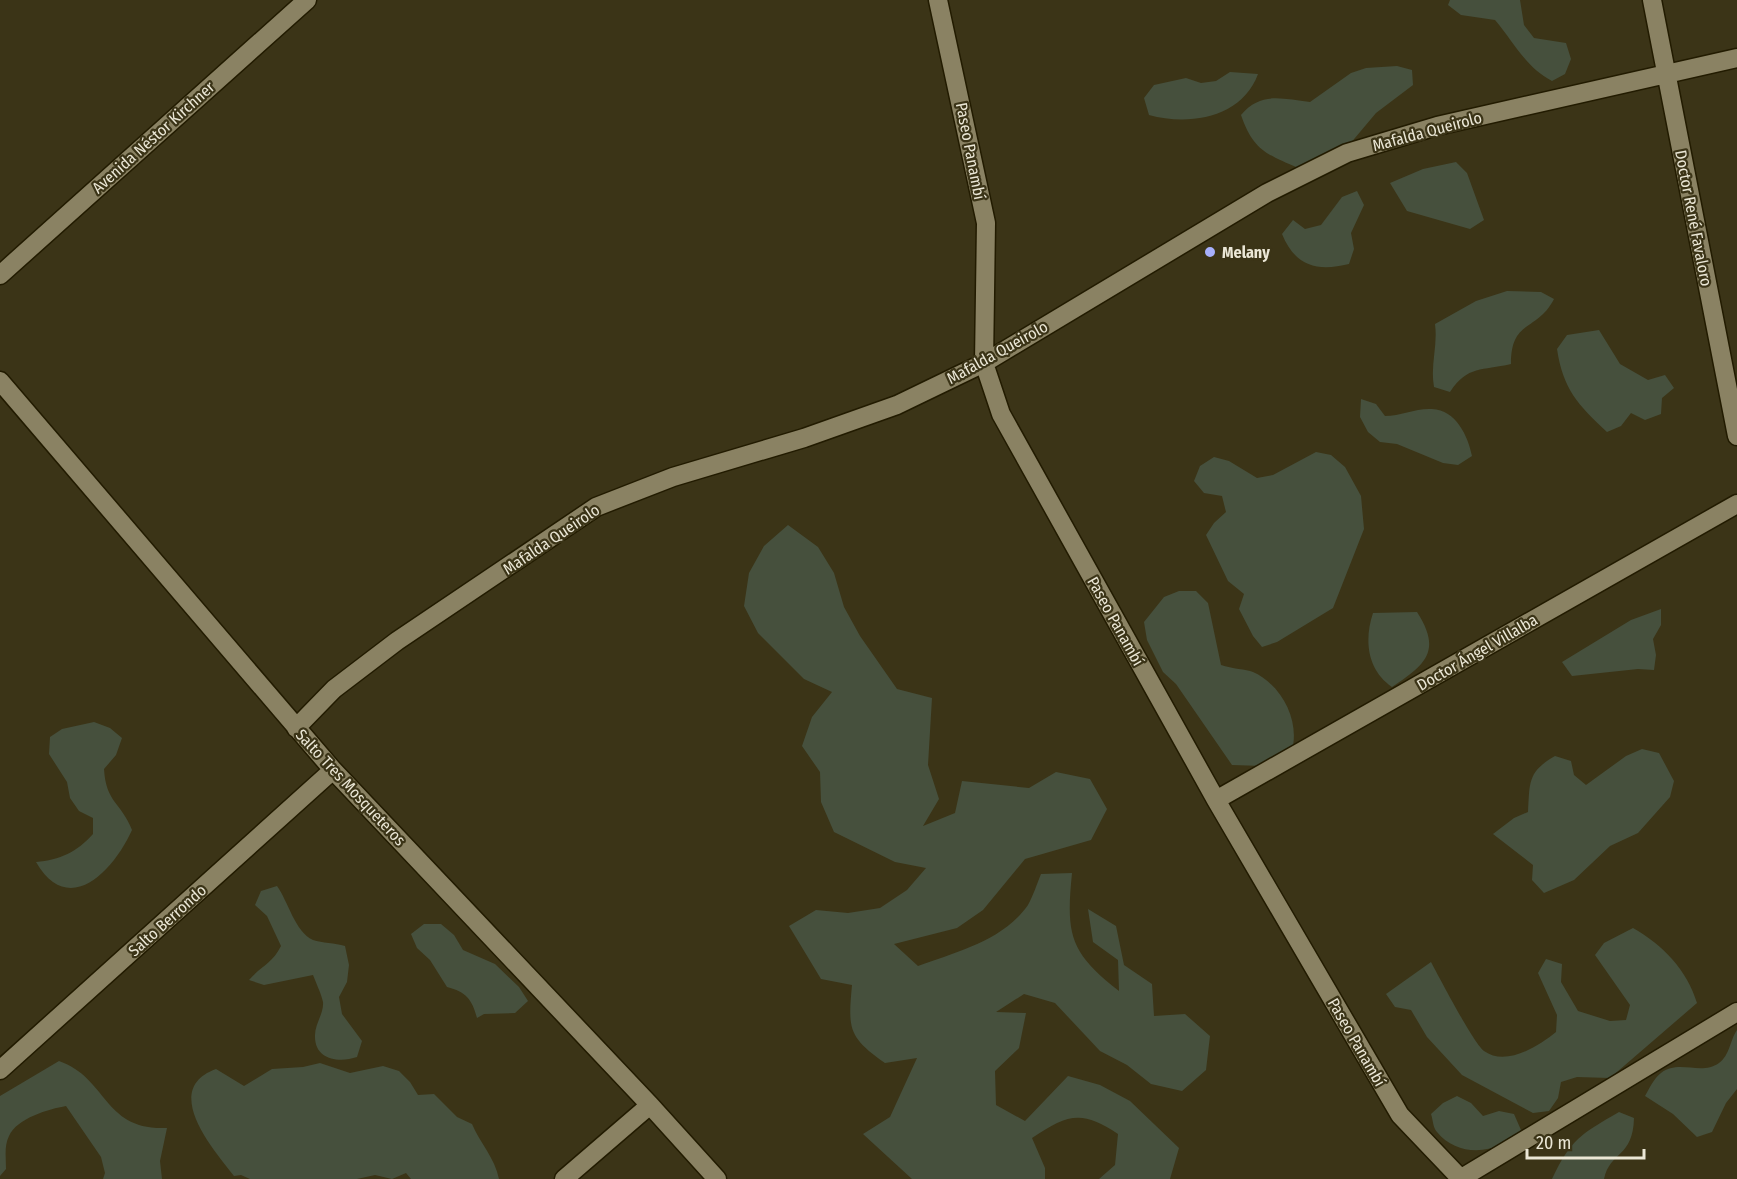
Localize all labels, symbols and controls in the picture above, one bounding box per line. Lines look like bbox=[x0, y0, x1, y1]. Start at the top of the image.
street label: Avenida Néstor Kirchner bbox=[88, 77, 219, 197]
street label: Paseo Panambí bbox=[952, 101, 989, 201]
street label: Mafalda Queirolo bbox=[1370, 108, 1484, 155]
street label: Doctor René Favaloro bbox=[1671, 148, 1716, 288]
place label: Melany bbox=[1222, 243, 1270, 262]
marker: Melany bbox=[1203, 245, 1217, 259]
street label: Mafalda Queirolo bbox=[944, 317, 1051, 388]
street label: Mafalda Queirolo bbox=[499, 500, 603, 579]
street label: Paseo Panambí bbox=[1083, 573, 1148, 669]
street label: Doctor Ángel Villalba bbox=[1414, 610, 1541, 695]
street label: Salto Tres Mosqueteros bbox=[292, 725, 410, 850]
street label: Salto Berrondo bbox=[124, 880, 210, 960]
street label: Paseo Panambí bbox=[1324, 995, 1389, 1090]
scale bar bbox=[1527, 1122, 1644, 1160]
text: 20 m bbox=[1536, 1132, 1571, 1154]

